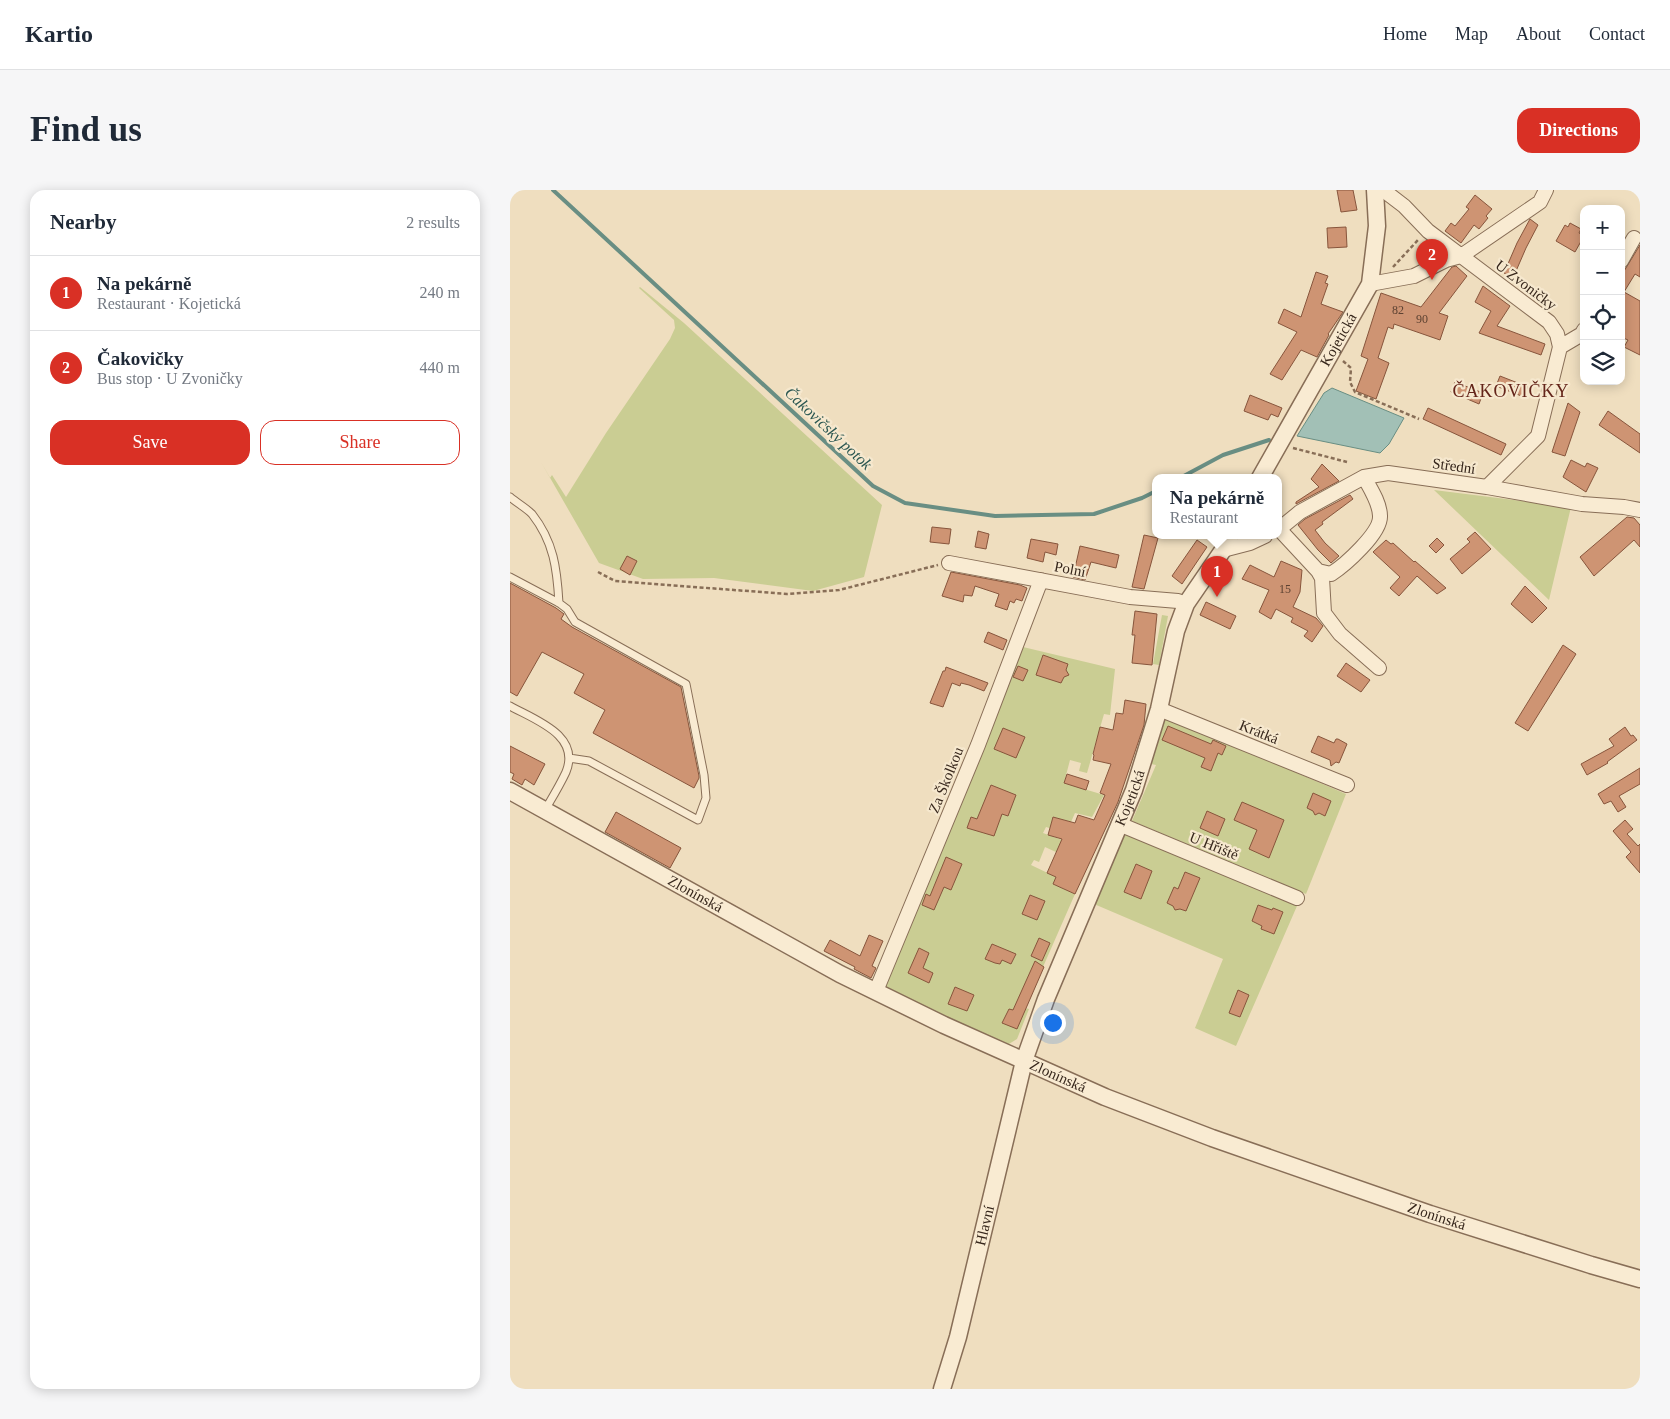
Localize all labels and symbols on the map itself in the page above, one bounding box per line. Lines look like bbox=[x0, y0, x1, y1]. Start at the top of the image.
pin: 2 bbox=[1416, 239, 1448, 280]
street label: U Zvoničky bbox=[1492, 257, 1560, 313]
house number: 82 bbox=[1392, 303, 1404, 317]
street label: Kojetická bbox=[1317, 310, 1360, 369]
house number: 90 bbox=[1416, 312, 1428, 326]
district label: ČAKOVIČKY bbox=[1453, 380, 1570, 401]
water label: Čakovičský potok bbox=[781, 383, 877, 474]
street label: Střední bbox=[1431, 455, 1477, 477]
pin: 1 bbox=[1201, 556, 1233, 597]
street label: Polní bbox=[1053, 558, 1087, 580]
house number: 15 bbox=[1279, 582, 1291, 596]
street label: Krátká bbox=[1237, 717, 1281, 747]
street label: Za Školkou bbox=[926, 744, 967, 815]
street label: Kojetická bbox=[1112, 768, 1148, 828]
street label: U Hřiště bbox=[1187, 829, 1241, 863]
street label: Zlonínská bbox=[665, 872, 726, 916]
your location bbox=[1040, 1010, 1066, 1036]
street label: Zlonínská bbox=[1027, 1056, 1089, 1096]
street label: Zlonínská bbox=[1406, 1199, 1468, 1233]
street label: Hlavní bbox=[972, 1204, 997, 1247]

